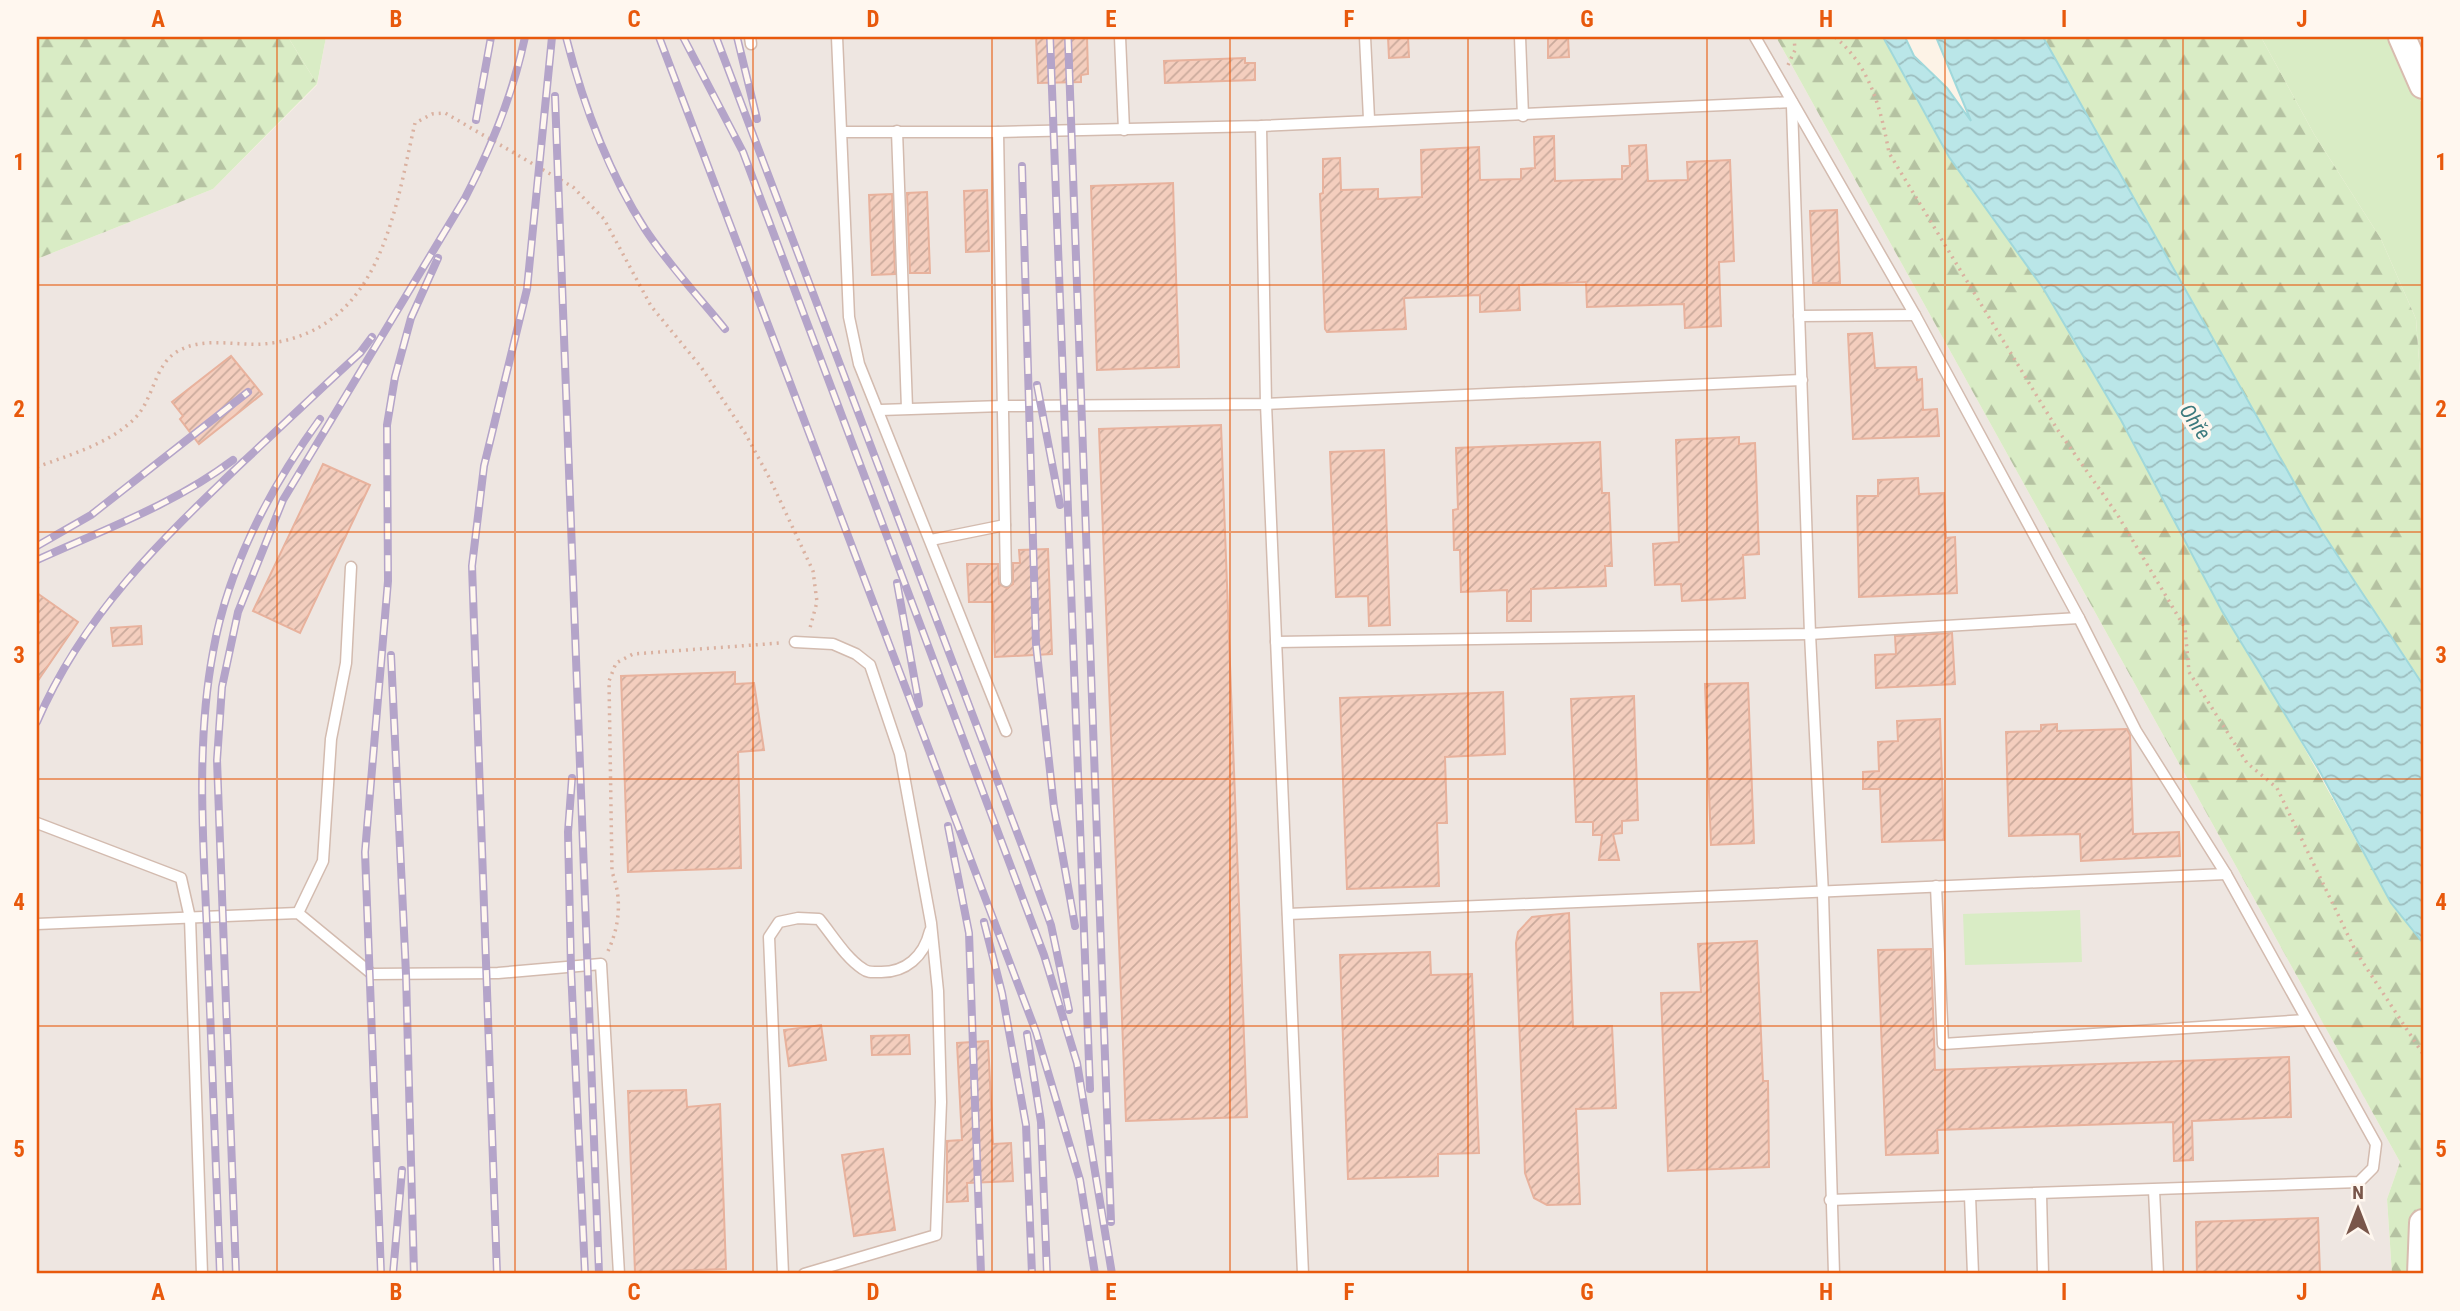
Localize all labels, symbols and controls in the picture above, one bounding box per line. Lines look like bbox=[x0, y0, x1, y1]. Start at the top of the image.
text: A bbox=[151, 6, 165, 33]
text: B bbox=[390, 6, 402, 33]
text: C bbox=[627, 6, 641, 33]
text: D bbox=[867, 6, 880, 33]
text: E bbox=[1105, 6, 1117, 33]
text: F bbox=[1344, 6, 1355, 33]
text: G bbox=[1580, 6, 1594, 33]
text: H bbox=[1819, 6, 1833, 33]
text: I bbox=[2061, 6, 2067, 33]
text: J bbox=[2296, 6, 2308, 33]
text: 1 bbox=[13, 149, 25, 176]
text: 1 bbox=[2435, 149, 2447, 176]
text: 2 bbox=[13, 396, 25, 423]
text: 2 bbox=[2435, 396, 2447, 423]
water label: Ohře bbox=[2175, 400, 2215, 444]
text: 3 bbox=[13, 642, 25, 669]
text: 3 bbox=[2435, 642, 2447, 669]
text: 4 bbox=[13, 889, 25, 916]
text: 4 bbox=[2435, 889, 2447, 916]
text: 5 bbox=[13, 1136, 25, 1163]
text: 5 bbox=[2435, 1136, 2447, 1163]
north arrow bbox=[2324, 1174, 2394, 1244]
text: N bbox=[2352, 1181, 2364, 1204]
text: A bbox=[151, 1279, 165, 1306]
text: B bbox=[390, 1279, 402, 1306]
text: C bbox=[627, 1279, 641, 1306]
text: D bbox=[867, 1279, 880, 1306]
text: E bbox=[1105, 1279, 1117, 1306]
text: F bbox=[1344, 1279, 1355, 1306]
text: G bbox=[1580, 1279, 1594, 1306]
text: H bbox=[1819, 1279, 1833, 1306]
text: I bbox=[2061, 1279, 2067, 1306]
text: J bbox=[2296, 1279, 2308, 1306]

